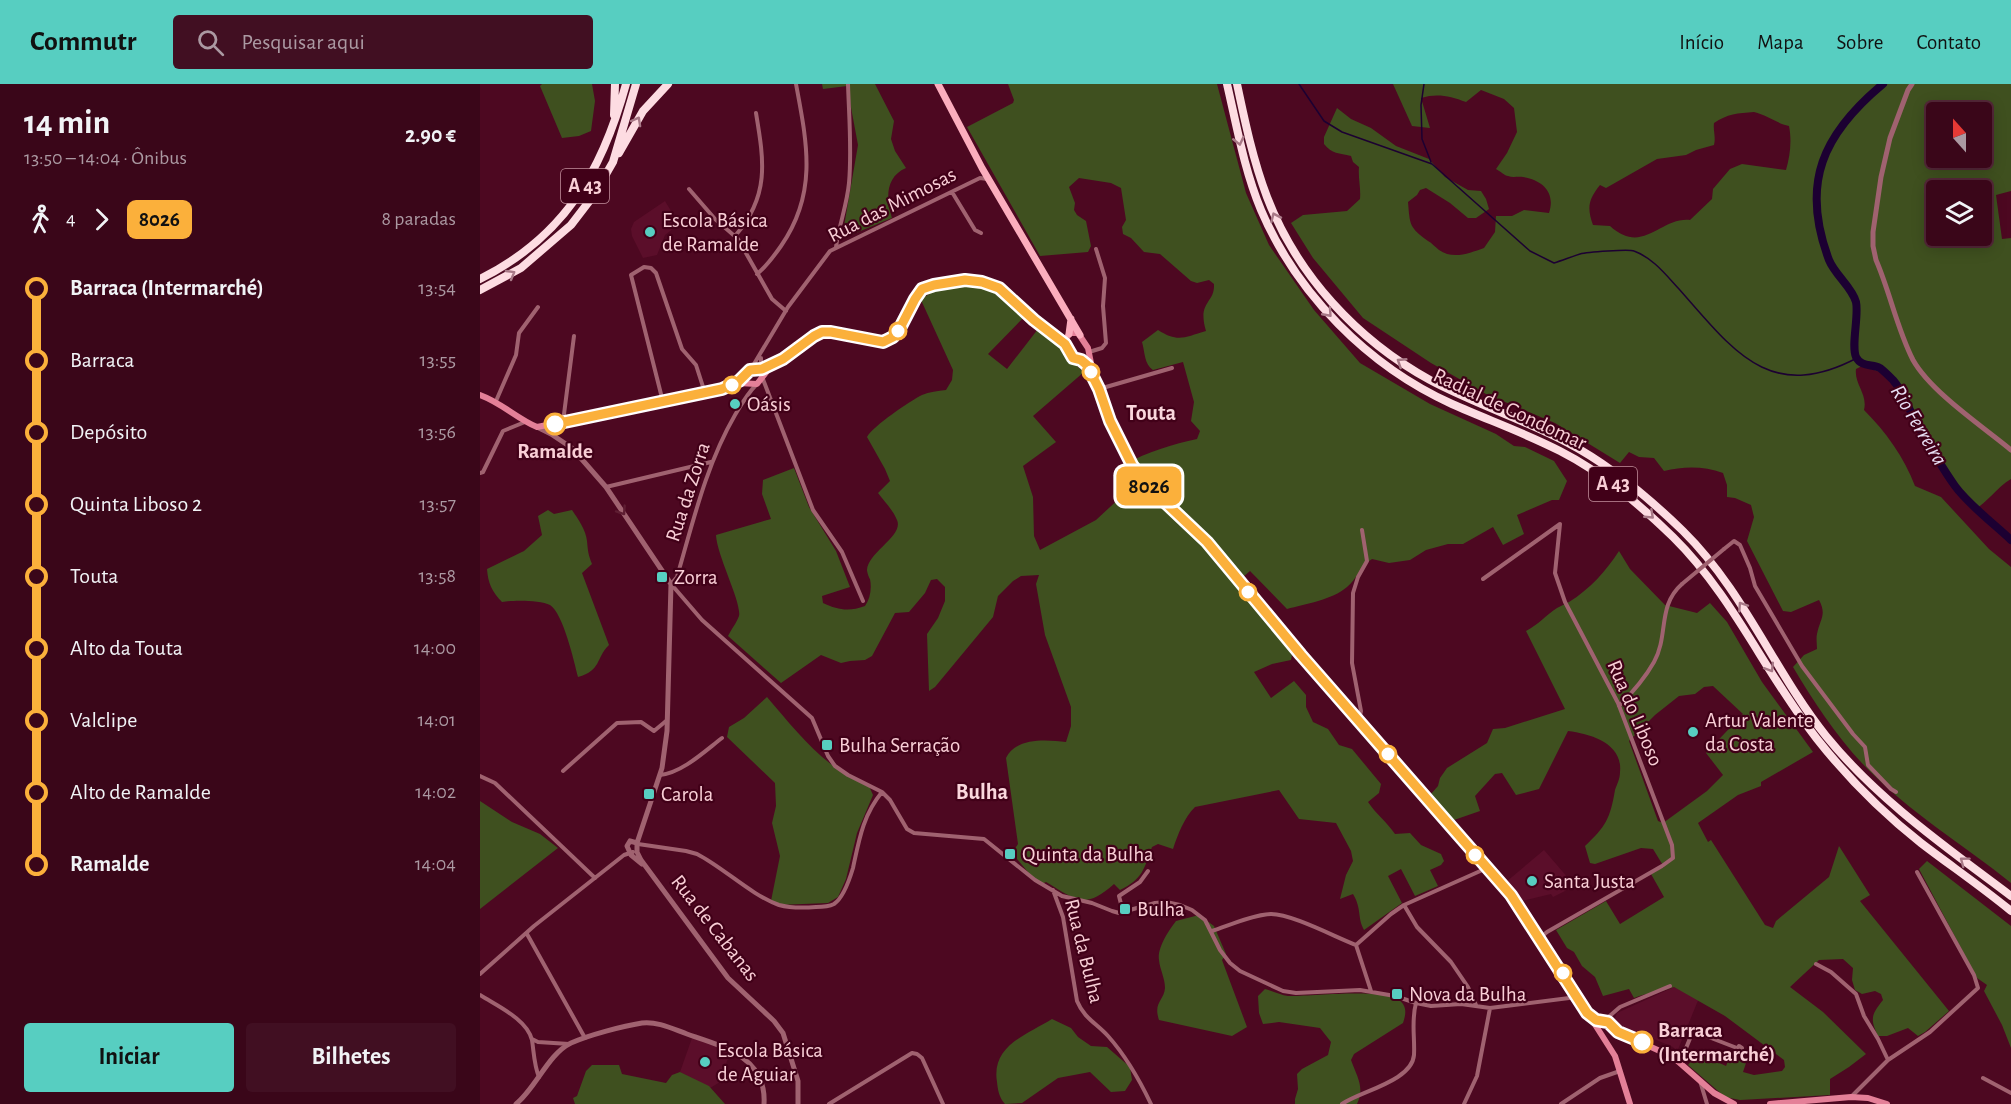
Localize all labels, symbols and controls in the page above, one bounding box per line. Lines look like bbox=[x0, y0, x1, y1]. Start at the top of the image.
search box bbox=[173, 15, 593, 69]
icon: search bbox=[194, 26, 227, 59]
text: Commutr bbox=[30, 28, 137, 56]
text: Pesquisar aqui bbox=[242, 31, 365, 53]
text: Início bbox=[1679, 32, 1724, 53]
text: Mapa bbox=[1757, 32, 1804, 53]
text: Sobre bbox=[1837, 32, 1883, 53]
text: Contato bbox=[1916, 32, 1981, 53]
north arrow bbox=[1926, 102, 1992, 168]
map controls bbox=[1926, 102, 1992, 246]
text: 14 min bbox=[24, 107, 110, 140]
one-way arrow bbox=[630, 116, 642, 127]
text: 2.90 € bbox=[405, 124, 456, 146]
one-way arrow bbox=[1232, 136, 1245, 146]
text: 13:50 – 14:04 · Ônibus bbox=[24, 148, 187, 168]
street label: Rua das Mimosas bbox=[824, 164, 960, 246]
road number: A 43 bbox=[561, 169, 609, 203]
button: layers bbox=[1926, 180, 1992, 246]
icon: walk bbox=[24, 203, 57, 236]
icon: forward bbox=[85, 203, 118, 236]
text: 4 bbox=[66, 209, 76, 229]
text: 8026 bbox=[139, 209, 180, 230]
text: 8 paradas bbox=[382, 209, 456, 229]
place label: Escola Básica de Ramalde bbox=[662, 210, 768, 255]
one-way arrow bbox=[1270, 212, 1282, 223]
marker: Escola Básica de Ramalde bbox=[643, 225, 657, 239]
one-way arrow bbox=[505, 269, 515, 281]
text: Barraca (Intermarché) bbox=[70, 277, 264, 299]
text: 13:54 bbox=[418, 278, 456, 298]
one-way arrow bbox=[1321, 306, 1332, 316]
unlabelled marker bbox=[889, 322, 907, 340]
text: Barraca bbox=[70, 349, 134, 371]
text: 13:55 bbox=[420, 350, 456, 370]
one-way arrow bbox=[1397, 358, 1408, 369]
unlabelled marker bbox=[1082, 363, 1100, 381]
street label: Radial de Gondomar bbox=[1430, 364, 1590, 454]
unlabelled marker bbox=[723, 376, 741, 394]
water label: Rio Ferreira bbox=[1887, 381, 1951, 469]
place label: Oásis bbox=[747, 394, 791, 415]
marker: Oásis bbox=[728, 397, 742, 411]
district label: Touta bbox=[1126, 402, 1176, 424]
marker: Ramalde bbox=[544, 413, 566, 435]
text: Depósito bbox=[70, 421, 147, 443]
text: 13:56 bbox=[419, 422, 456, 442]
street label: Rua da Zorra bbox=[662, 440, 714, 544]
place label: Ramalde bbox=[517, 441, 593, 462]
line badge: 8026 bbox=[1107, 466, 1191, 506]
road number: A 43 bbox=[1589, 467, 1637, 501]
text: 8026 bbox=[1128, 476, 1170, 497]
text: Quinta Liboso 2 bbox=[70, 493, 202, 515]
text: 13:57 bbox=[420, 494, 456, 514]
one-way arrow bbox=[615, 504, 626, 515]
one-way arrow bbox=[1643, 508, 1654, 519]
text: Touta bbox=[70, 565, 119, 587]
text: 13:58 bbox=[418, 566, 456, 586]
place label: Zorra bbox=[674, 567, 718, 588]
marker: Zorra bbox=[655, 570, 669, 584]
unlabelled marker bbox=[1239, 583, 1257, 601]
one-way arrow bbox=[1738, 602, 1749, 613]
text: Alto da Touta bbox=[70, 637, 183, 659]
text: 14:00 bbox=[414, 638, 456, 658]
street label: Rua do Liboso bbox=[1603, 657, 1667, 769]
one-way arrow bbox=[1762, 662, 1774, 672]
text: Valclipe bbox=[70, 709, 137, 731]
text: 14:01 bbox=[417, 710, 456, 730]
place label: Artur Valente da Costa bbox=[1705, 710, 1813, 755]
marker: Artur Valente da Costa bbox=[1686, 725, 1700, 739]
place label: Bulha Serração bbox=[839, 735, 960, 756]
marker: Bulha Serração bbox=[820, 738, 834, 752]
unlabelled marker bbox=[1379, 745, 1397, 763]
text: Alto de Ramalde bbox=[70, 781, 211, 803]
district label: Bulha bbox=[956, 781, 1009, 803]
text: 14:02 bbox=[415, 782, 456, 802]
place label: Carola bbox=[661, 784, 714, 805]
marker: Carola bbox=[642, 787, 656, 801]
place label: Quinta da Bulha bbox=[1022, 844, 1154, 865]
unlabelled marker bbox=[1466, 846, 1484, 864]
marker: Quinta da Bulha bbox=[1003, 847, 1017, 861]
text: Ramalde bbox=[70, 853, 149, 875]
text: 14:04 bbox=[415, 854, 456, 874]
one-way arrow bbox=[1960, 857, 1971, 868]
street label: Rua de Cabanas bbox=[667, 871, 763, 985]
place label: Santa Justa bbox=[1544, 871, 1635, 892]
marker: Santa Justa bbox=[1525, 874, 1539, 888]
street label: Rua da Bulha bbox=[1061, 897, 1107, 1006]
place label: Bulha bbox=[1137, 899, 1185, 920]
marker: Bulha bbox=[1118, 902, 1132, 916]
unlabelled marker bbox=[1554, 964, 1572, 982]
place label: Nova da Bulha bbox=[1409, 984, 1527, 1005]
marker: Nova da Bulha bbox=[1390, 987, 1404, 1001]
place label: Barraca (Intermarché) bbox=[1658, 1020, 1775, 1065]
button: Iniciar bbox=[24, 1023, 234, 1092]
button: Bilhetes bbox=[246, 1023, 456, 1092]
marker: Barraca (Intermarché) bbox=[1631, 1031, 1653, 1053]
place label: Escola Básica de Aguiar bbox=[717, 1040, 823, 1085]
marker: Escola Básica de Aguiar bbox=[698, 1055, 712, 1069]

